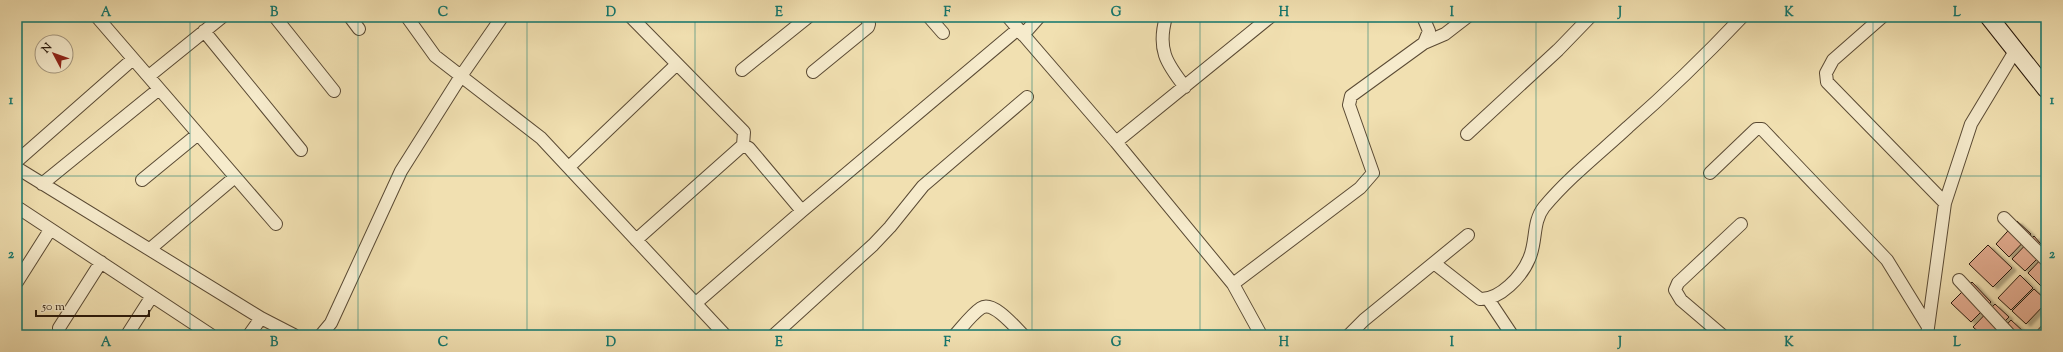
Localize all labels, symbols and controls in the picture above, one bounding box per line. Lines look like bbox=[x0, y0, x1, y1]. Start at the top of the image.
text: A bbox=[101, 4, 112, 22]
text: B bbox=[270, 4, 279, 22]
text: C bbox=[438, 4, 448, 22]
text: D bbox=[606, 4, 616, 22]
text: E bbox=[775, 4, 783, 22]
text: F bbox=[943, 4, 951, 22]
text: G bbox=[1111, 4, 1122, 22]
text: H bbox=[1279, 4, 1290, 22]
text: I bbox=[1450, 4, 1455, 22]
text: J bbox=[1617, 4, 1622, 22]
text: K bbox=[1784, 4, 1794, 22]
text: L bbox=[1953, 4, 1961, 22]
north arrow bbox=[34, 34, 74, 74]
text: N bbox=[38, 39, 56, 57]
text: 1 bbox=[9, 92, 14, 110]
text: 1 bbox=[2050, 92, 2055, 110]
text: 2 bbox=[8, 246, 15, 264]
text: 2 bbox=[2049, 246, 2056, 264]
scale bar bbox=[36, 292, 149, 318]
text: 50 m bbox=[41, 298, 65, 316]
text: A bbox=[101, 334, 112, 352]
text: B bbox=[270, 334, 279, 352]
text: C bbox=[438, 334, 448, 352]
text: D bbox=[606, 334, 616, 352]
text: E bbox=[775, 334, 783, 352]
text: F bbox=[943, 334, 951, 352]
text: G bbox=[1111, 334, 1122, 352]
text: H bbox=[1279, 334, 1290, 352]
text: I bbox=[1450, 334, 1455, 352]
text: J bbox=[1617, 334, 1622, 352]
text: K bbox=[1784, 334, 1794, 352]
text: L bbox=[1953, 334, 1961, 352]

